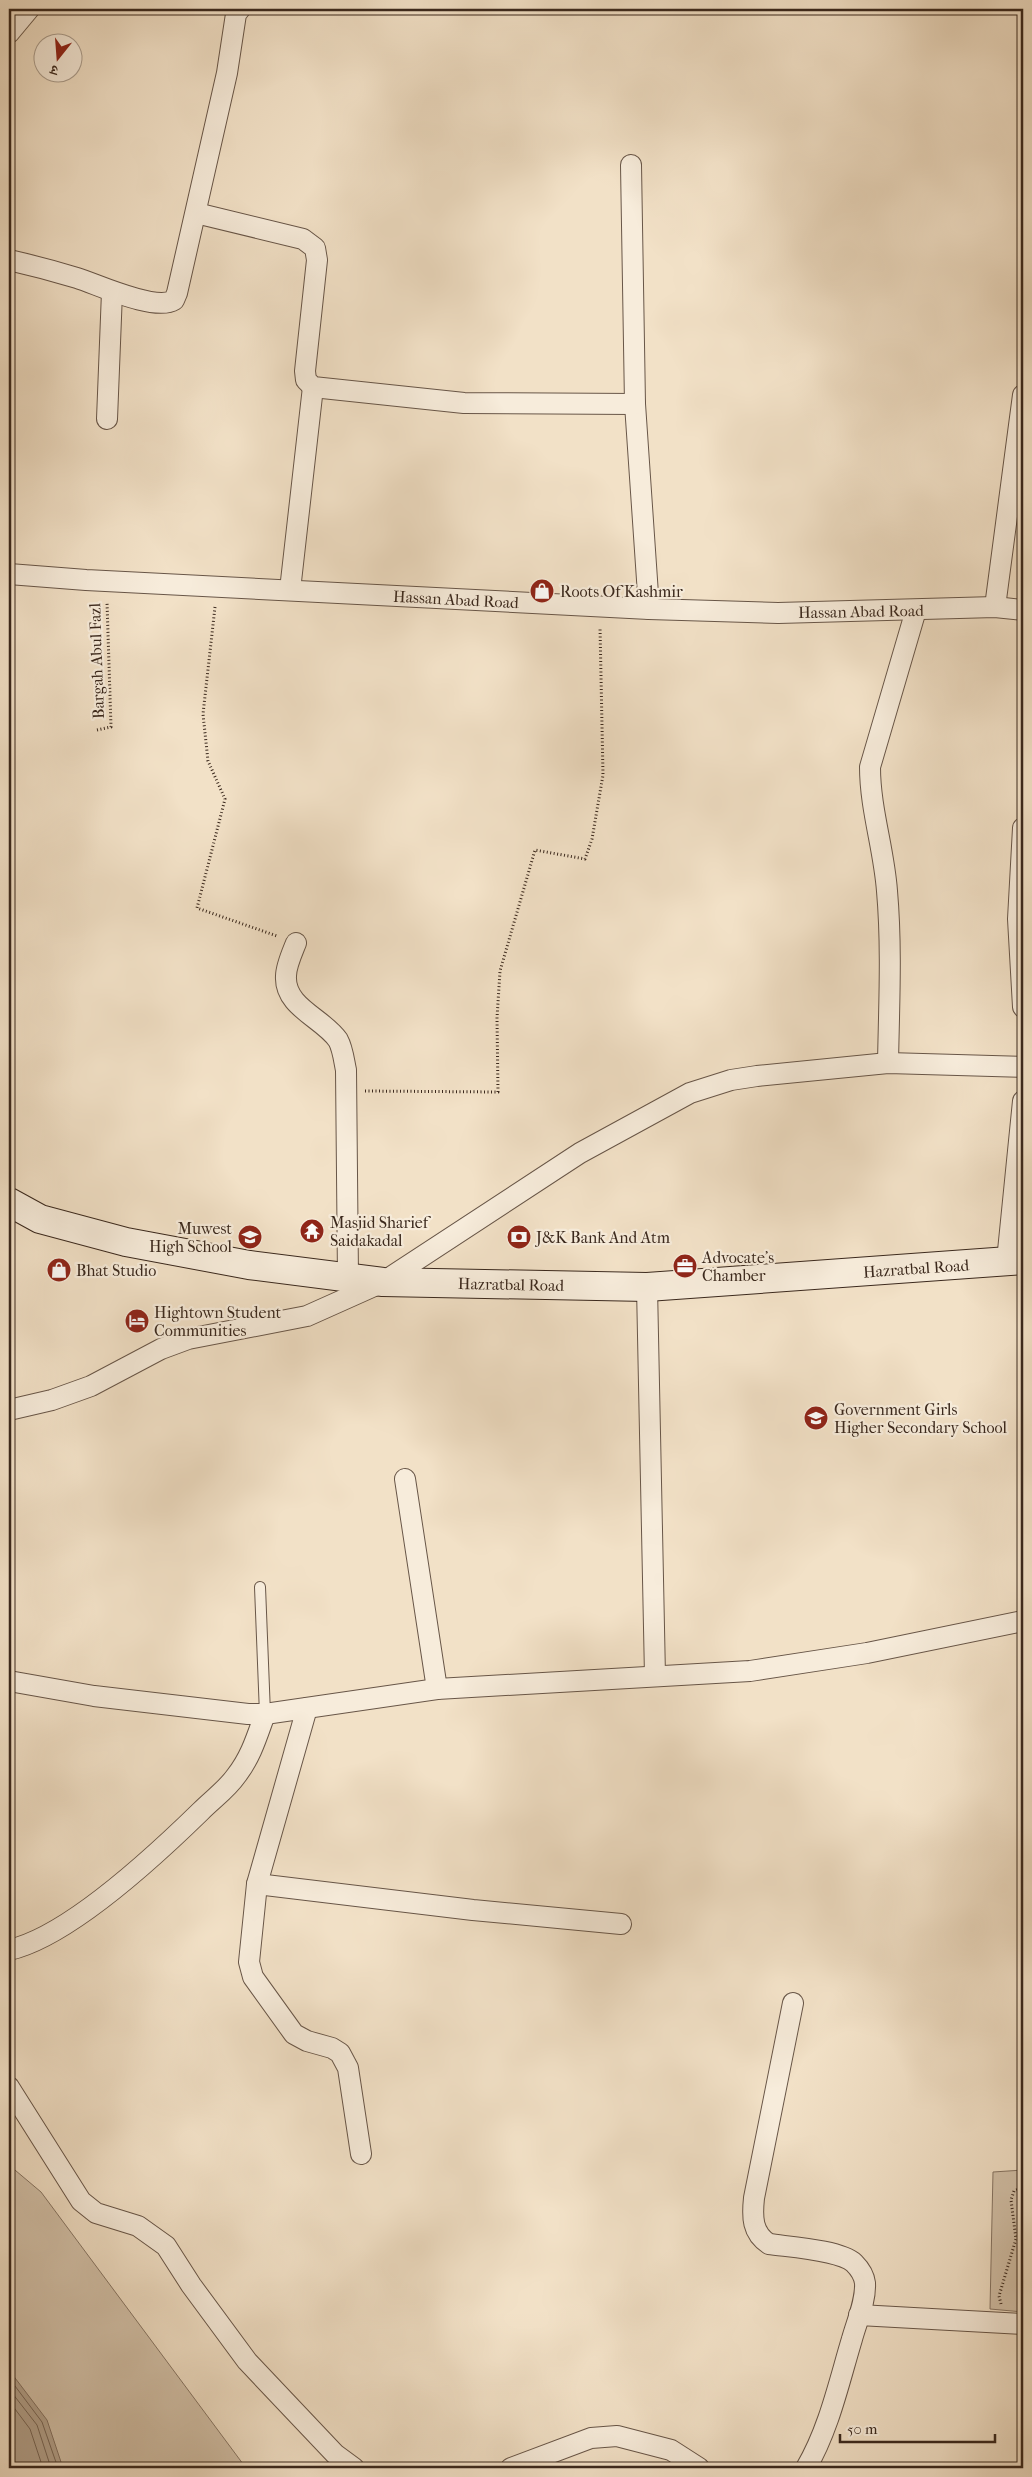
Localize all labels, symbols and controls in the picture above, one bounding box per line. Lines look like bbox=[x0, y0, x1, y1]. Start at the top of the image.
north arrow bbox=[32, 32, 82, 82]
text: उ bbox=[48, 61, 61, 79]
shop icon: Roots Of Kashmir bbox=[529, 578, 555, 604]
place label: Roots Of Kashmir bbox=[560, 582, 683, 601]
street label: Hassan Abad Road bbox=[393, 587, 520, 612]
street label: Hassan Abad Road bbox=[798, 601, 924, 622]
street label: Bargah Abul Fazl bbox=[85, 602, 108, 719]
place label: Masjid Sharief Saidakadal bbox=[330, 1213, 432, 1250]
temple icon: Masjid Sharief Saidakadal bbox=[299, 1218, 325, 1244]
place label: Muwest High School bbox=[149, 1219, 233, 1256]
school or university icon: Muwest High School bbox=[237, 1224, 263, 1250]
bank icon: J&K Bank And Atm bbox=[506, 1224, 532, 1250]
place label: J&K Bank And Atm bbox=[534, 1228, 671, 1247]
place label: Advocate's Chamber bbox=[701, 1248, 774, 1285]
office icon: Advocate's Chamber bbox=[672, 1253, 698, 1279]
street label: Hazratbal Road bbox=[862, 1255, 970, 1282]
shop icon: Bhat Studio bbox=[46, 1257, 72, 1283]
place label: Bhat Studio bbox=[76, 1261, 156, 1280]
street label: Hazratbal Road bbox=[458, 1274, 565, 1295]
place label: Hightown Student Communities bbox=[154, 1303, 282, 1340]
hotel icon: Hightown Student Communities bbox=[124, 1308, 150, 1334]
place label: Government Girls Higher Secondary School bbox=[834, 1400, 1008, 1437]
school or university icon: Government Girls Higher Secondary School bbox=[803, 1405, 829, 1431]
scale bar bbox=[840, 2412, 994, 2444]
text: 50 m bbox=[847, 2420, 878, 2438]

